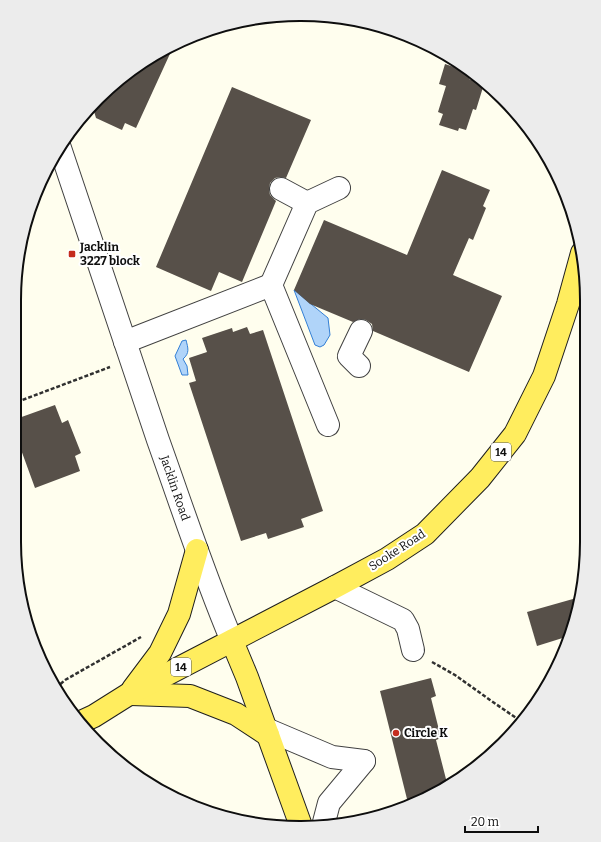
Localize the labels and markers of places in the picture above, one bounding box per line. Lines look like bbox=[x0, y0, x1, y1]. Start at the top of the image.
place label: Jacklin 3227 block bbox=[79, 240, 141, 268]
marker: Jacklin 3227 block bbox=[67, 249, 77, 259]
place label: Circle K bbox=[404, 726, 448, 740]
marker: Circle K bbox=[391, 728, 401, 738]

